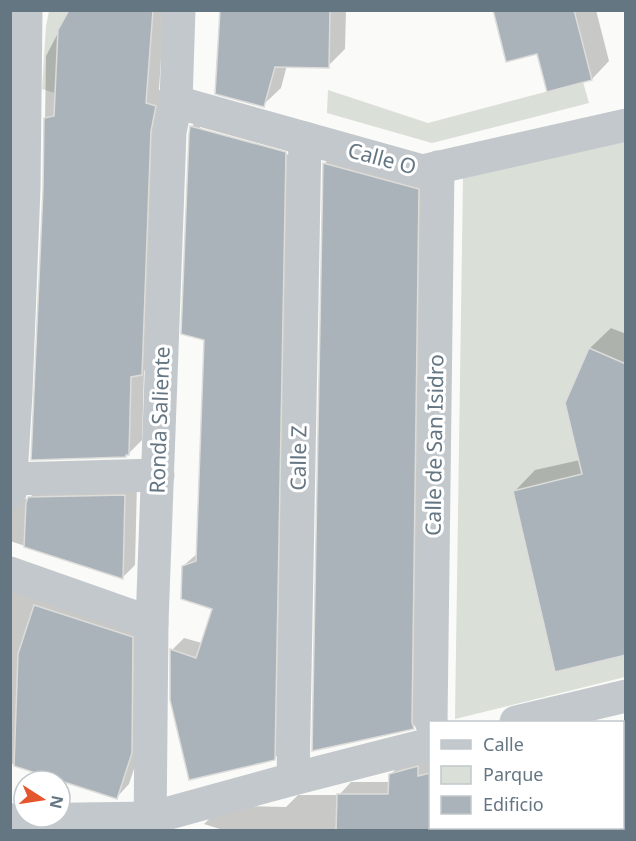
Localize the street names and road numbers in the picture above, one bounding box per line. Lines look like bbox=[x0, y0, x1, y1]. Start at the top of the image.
street label: Calle O bbox=[345, 136, 419, 181]
street label: Ronda Saliente bbox=[142, 346, 176, 494]
street label: Calle de San Isidro bbox=[418, 354, 450, 536]
street label: Calle Z bbox=[283, 425, 313, 491]

